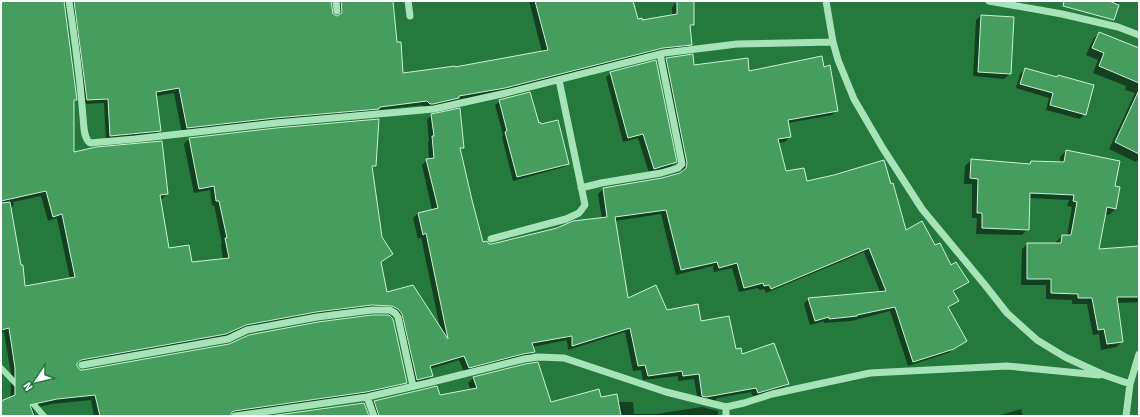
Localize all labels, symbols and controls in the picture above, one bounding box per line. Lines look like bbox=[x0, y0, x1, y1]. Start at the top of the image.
north arrow bbox=[16, 361, 56, 401]
text: N bbox=[21, 380, 36, 393]

